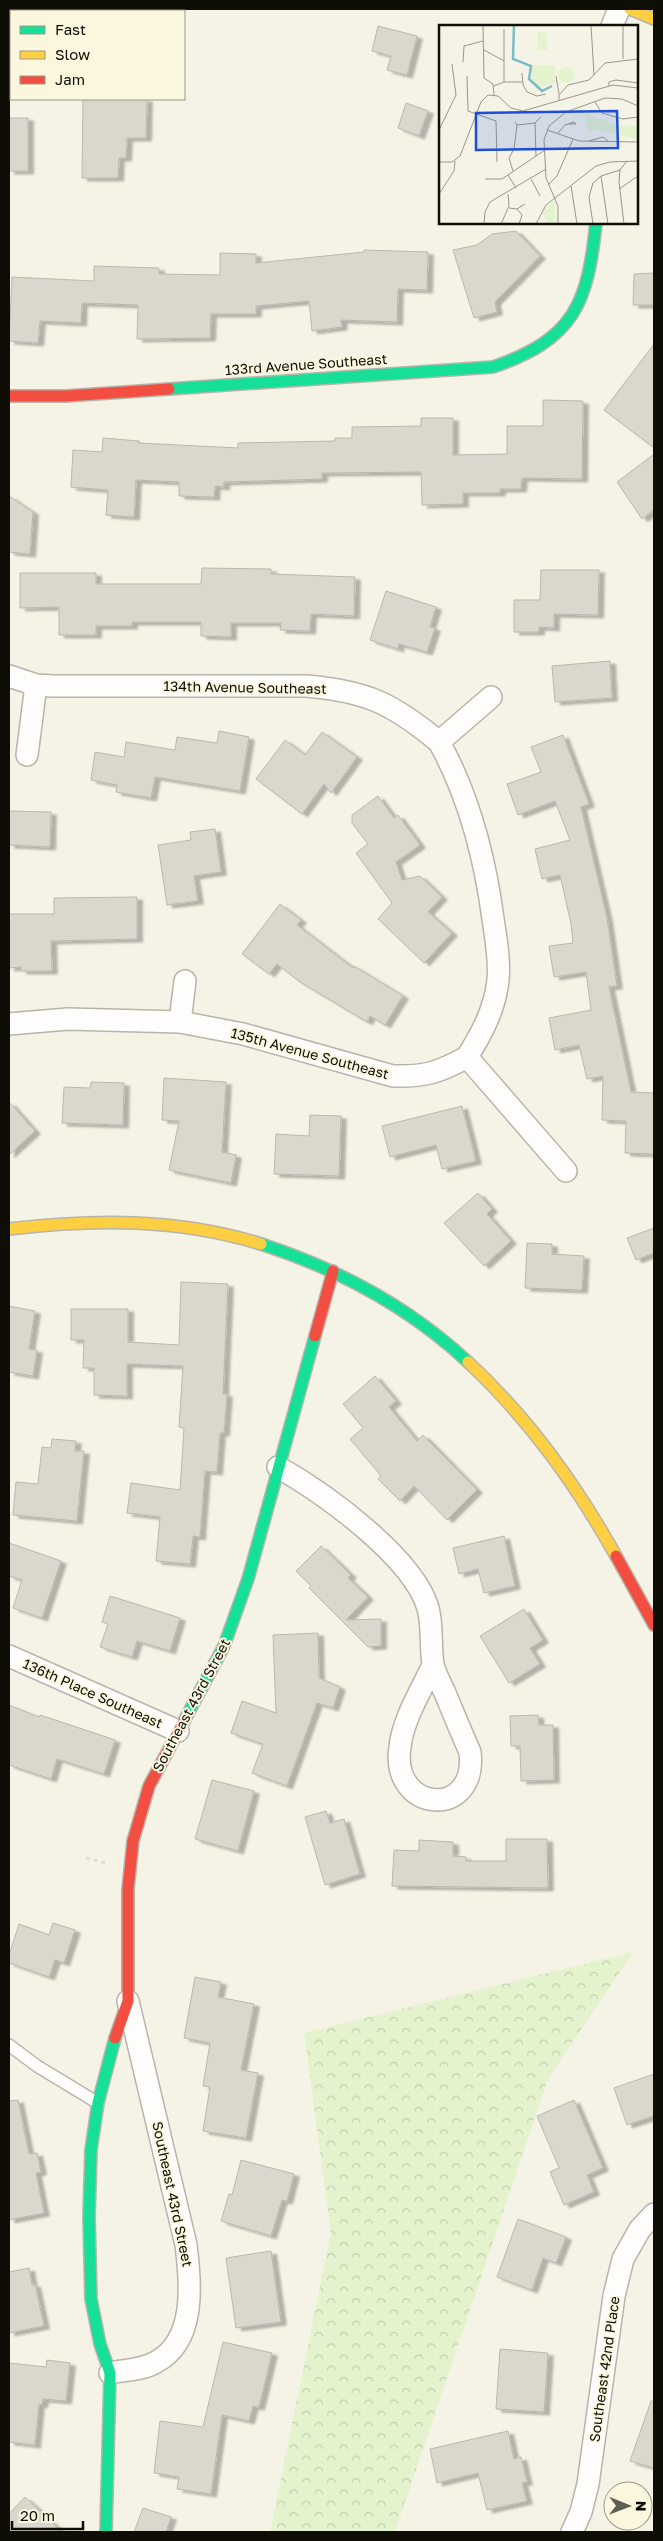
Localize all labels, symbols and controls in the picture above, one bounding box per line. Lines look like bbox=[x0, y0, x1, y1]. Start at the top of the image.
legend bbox=[10, 10, 185, 100]
text: Fast bbox=[55, 20, 86, 38]
inset map bbox=[439, 25, 638, 224]
text: Slow bbox=[55, 45, 90, 63]
text: Jam bbox=[55, 70, 85, 88]
street label: 133rd Avenue Southeast bbox=[224, 350, 388, 378]
street label: 134th Avenue Southeast bbox=[163, 677, 327, 697]
street label: 135th Avenue Southeast bbox=[229, 1024, 391, 1082]
street label: Southeast 43rd Street bbox=[149, 1636, 233, 1774]
street label: 136th Place Southeast bbox=[21, 1655, 165, 1731]
street label: Southeast 43rd Street bbox=[149, 2120, 197, 2268]
street label: Southeast 42nd Place bbox=[585, 2295, 623, 2443]
north arrow bbox=[603, 2481, 653, 2531]
scale bar bbox=[12, 2498, 84, 2530]
text: N bbox=[633, 2501, 650, 2512]
text: 20 m bbox=[20, 2506, 55, 2524]

